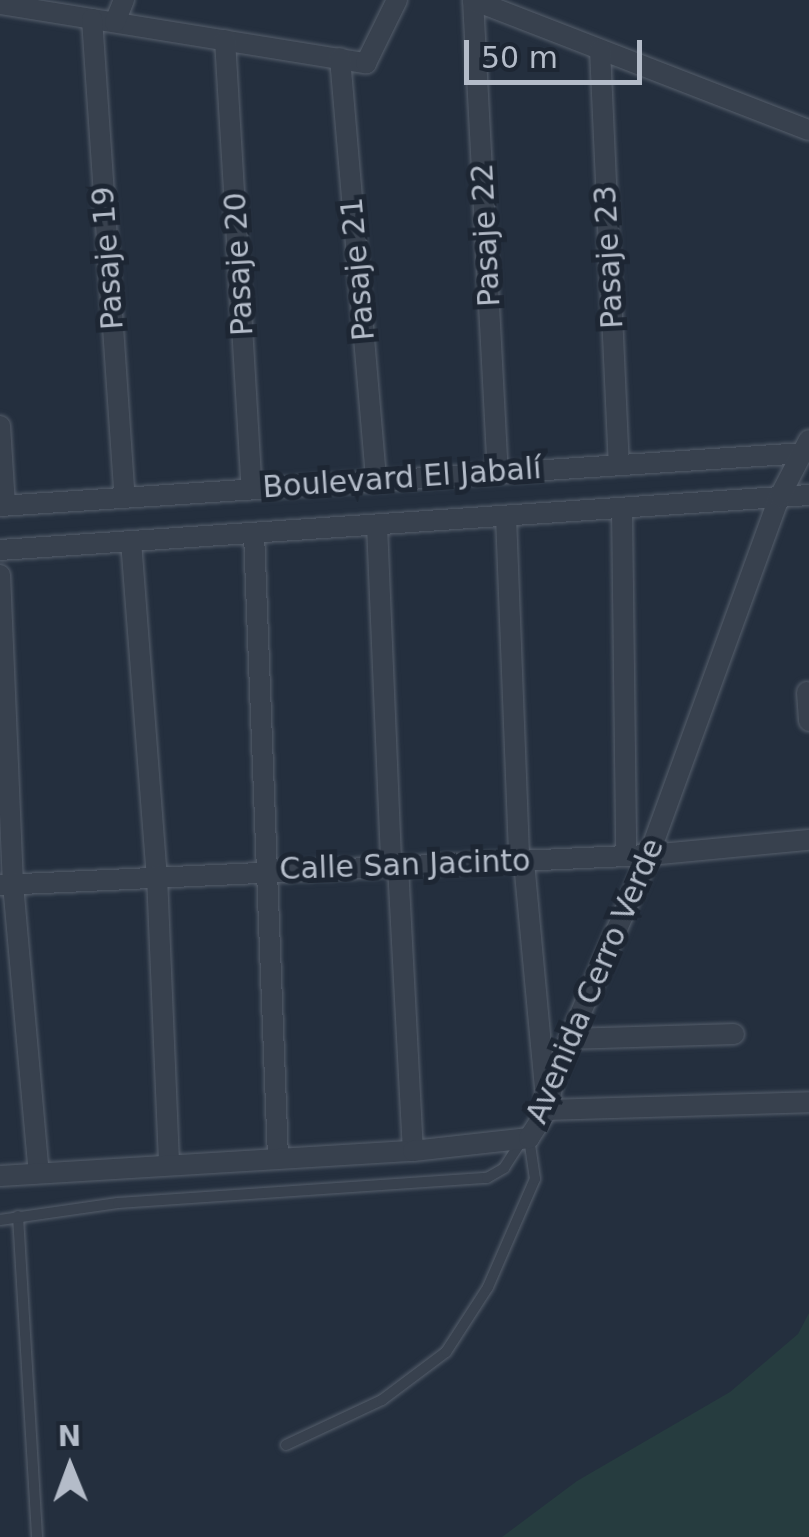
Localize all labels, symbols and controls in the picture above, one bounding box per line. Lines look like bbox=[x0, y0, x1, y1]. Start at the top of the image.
scale bar bbox=[469, 20, 646, 82]
text: 50 m bbox=[481, 40, 558, 75]
street label: Pasaje 22 bbox=[464, 162, 508, 308]
street label: Pasaje 23 bbox=[587, 184, 631, 330]
street label: Pasaje 19 bbox=[85, 185, 131, 331]
street label: Pasaje 20 bbox=[217, 191, 261, 337]
street label: Pasaje 21 bbox=[334, 196, 382, 342]
street label: Boulevard El Jabalí bbox=[261, 450, 543, 506]
street label: Avenida Cerro Verde bbox=[519, 833, 671, 1129]
street label: Calle San Jacinto bbox=[279, 843, 531, 887]
north arrow bbox=[20, 1417, 120, 1517]
text: N bbox=[57, 1420, 81, 1453]

